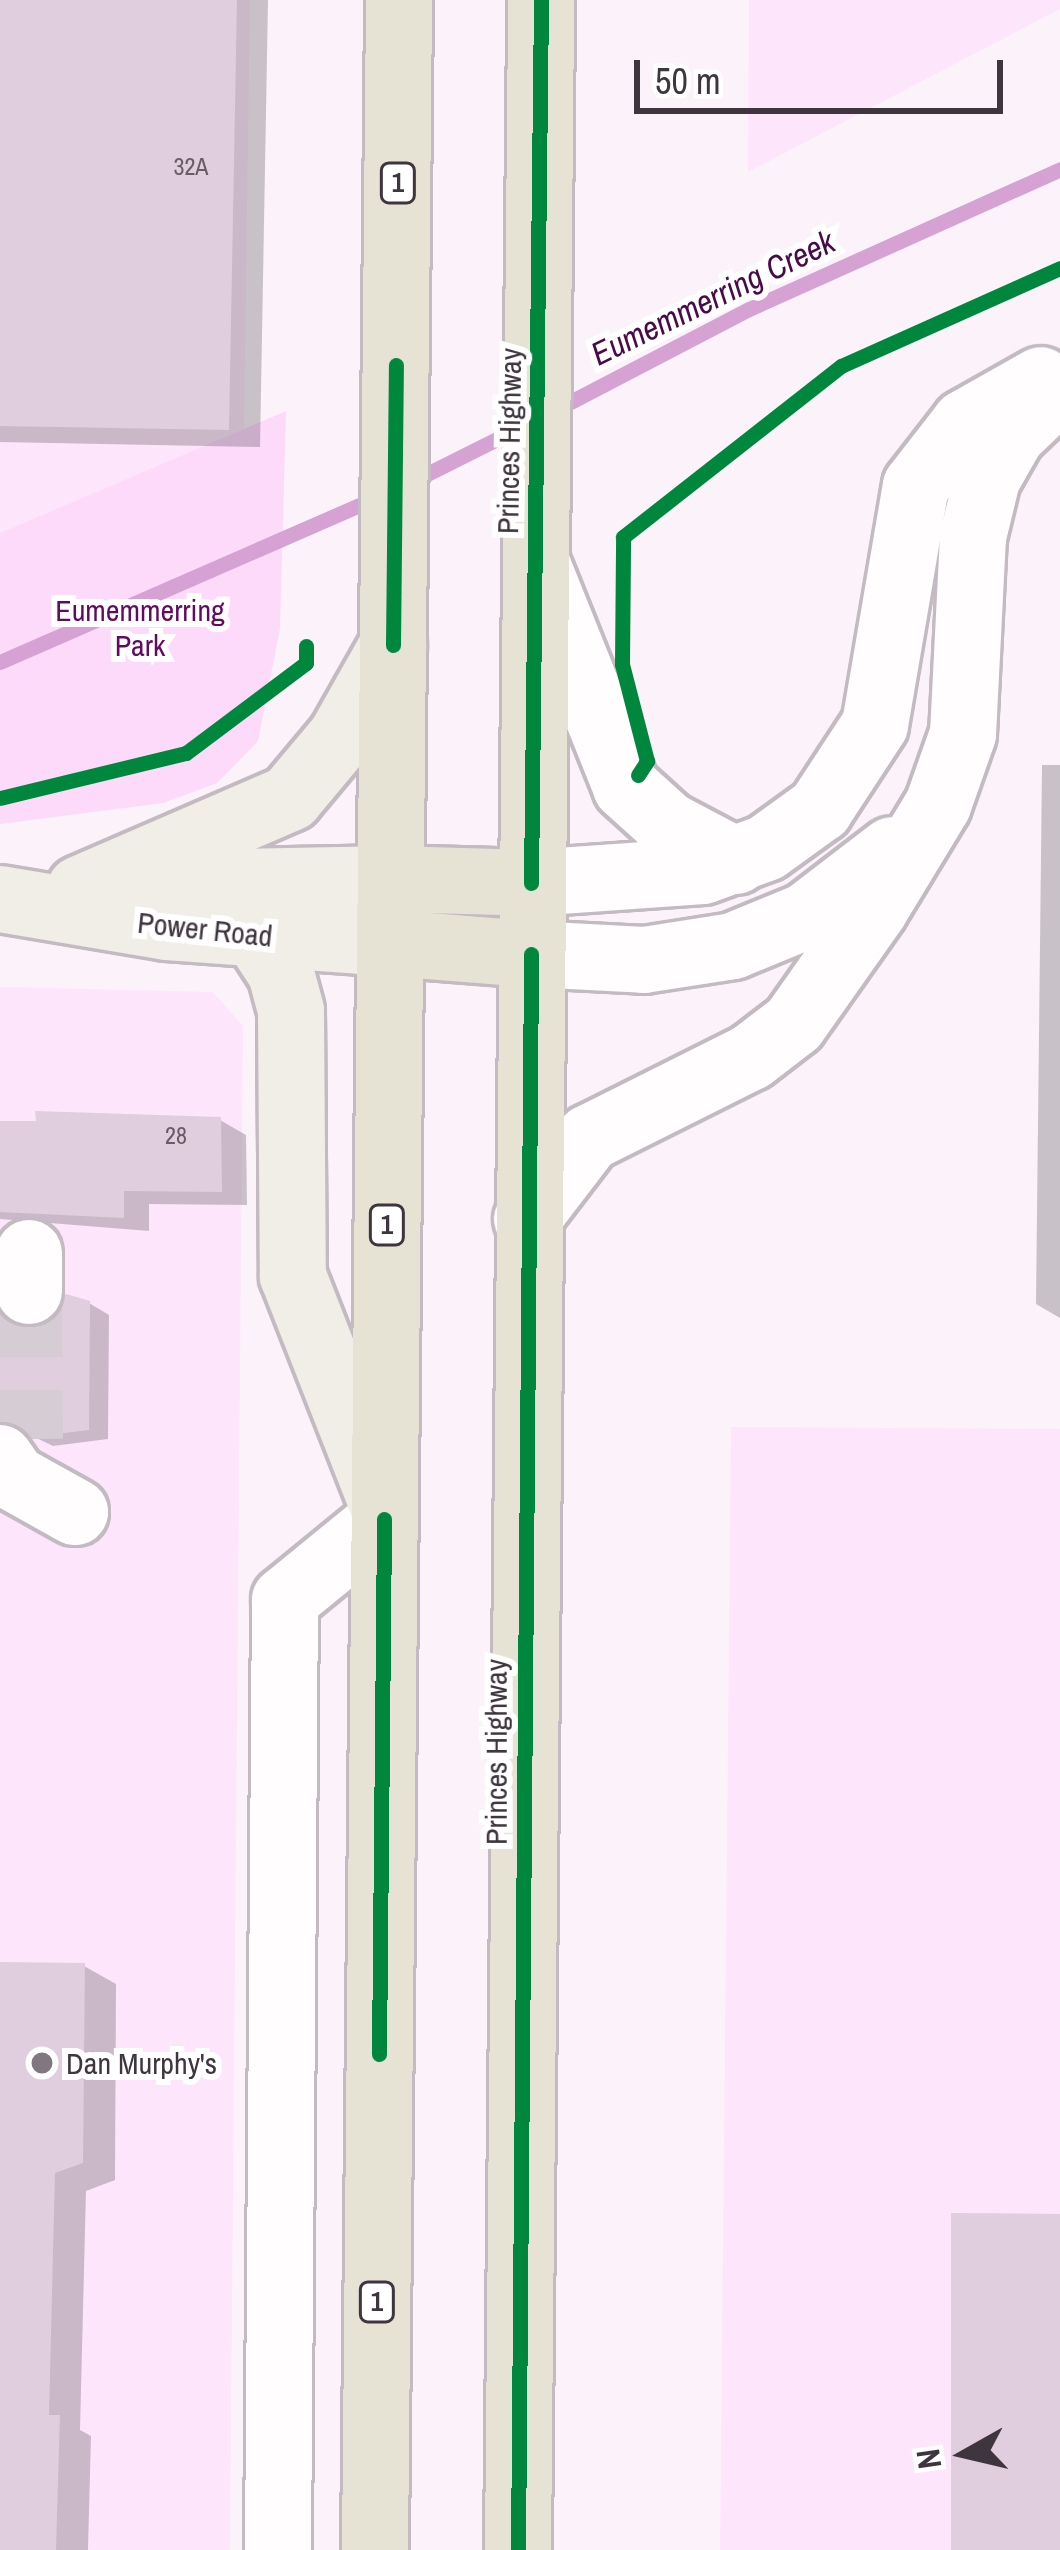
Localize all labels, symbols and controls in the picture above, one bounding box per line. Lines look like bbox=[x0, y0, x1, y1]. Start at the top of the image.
scale bar bbox=[640, 36, 1009, 110]
text: 50 m bbox=[655, 57, 721, 105]
house number: 32A bbox=[173, 153, 209, 181]
road number: 1 bbox=[377, 162, 419, 204]
water label: Eumemmerring Creek bbox=[585, 222, 841, 374]
street label: Princes Highway bbox=[489, 348, 529, 534]
park label: Eumemmerring Park bbox=[55, 592, 225, 662]
street label: Power Road bbox=[136, 904, 274, 954]
house number: 28 bbox=[165, 1122, 187, 1150]
road number: 1 bbox=[366, 1204, 408, 1246]
street label: Princes Highway bbox=[478, 1659, 514, 1845]
place label: Dan Murphy's bbox=[66, 2045, 217, 2081]
marker: Dan Murphy's bbox=[29, 2050, 55, 2076]
road number: 1 bbox=[356, 2281, 398, 2323]
north arrow bbox=[904, 2394, 1024, 2514]
text: N bbox=[905, 2446, 951, 2472]

